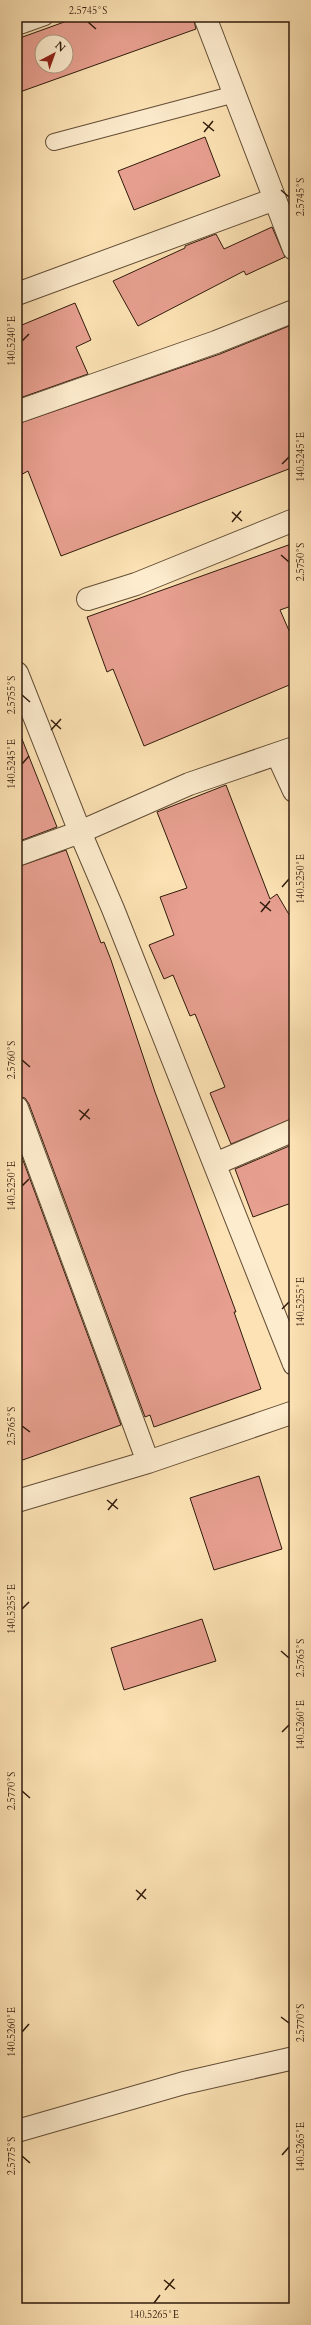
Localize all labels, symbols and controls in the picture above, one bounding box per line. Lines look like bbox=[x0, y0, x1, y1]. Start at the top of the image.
text: 2.5745°S bbox=[69, 4, 107, 18]
north arrow bbox=[34, 34, 74, 74]
text: N bbox=[52, 38, 69, 56]
text: 2.5745°S bbox=[294, 178, 308, 216]
text: 140.5240°E bbox=[5, 316, 19, 366]
text: 140.5245°E bbox=[294, 432, 308, 482]
text: 2.5750°S bbox=[294, 543, 308, 581]
text: 2.5755°S bbox=[5, 676, 19, 714]
text: 140.5245°E bbox=[5, 739, 19, 789]
text: 140.5250°E bbox=[294, 854, 308, 904]
text: 2.5760°S bbox=[5, 1041, 19, 1079]
text: 140.5250°E bbox=[5, 1161, 19, 1211]
text: 140.5255°E bbox=[294, 1277, 308, 1327]
text: 2.5765°S bbox=[5, 1407, 19, 1445]
text: 140.5255°E bbox=[5, 1584, 19, 1634]
text: 2.5765°S bbox=[294, 1639, 308, 1677]
text: 140.5260°E bbox=[294, 1700, 308, 1750]
text: 2.5770°S bbox=[5, 1772, 19, 1810]
text: 2.5770°S bbox=[294, 2004, 308, 2042]
text: 140.5260°E bbox=[5, 2007, 19, 2057]
text: 140.5265°E bbox=[294, 2122, 308, 2172]
text: 2.5775°S bbox=[5, 2137, 19, 2175]
text: 140.5265°E bbox=[129, 2308, 179, 2322]

